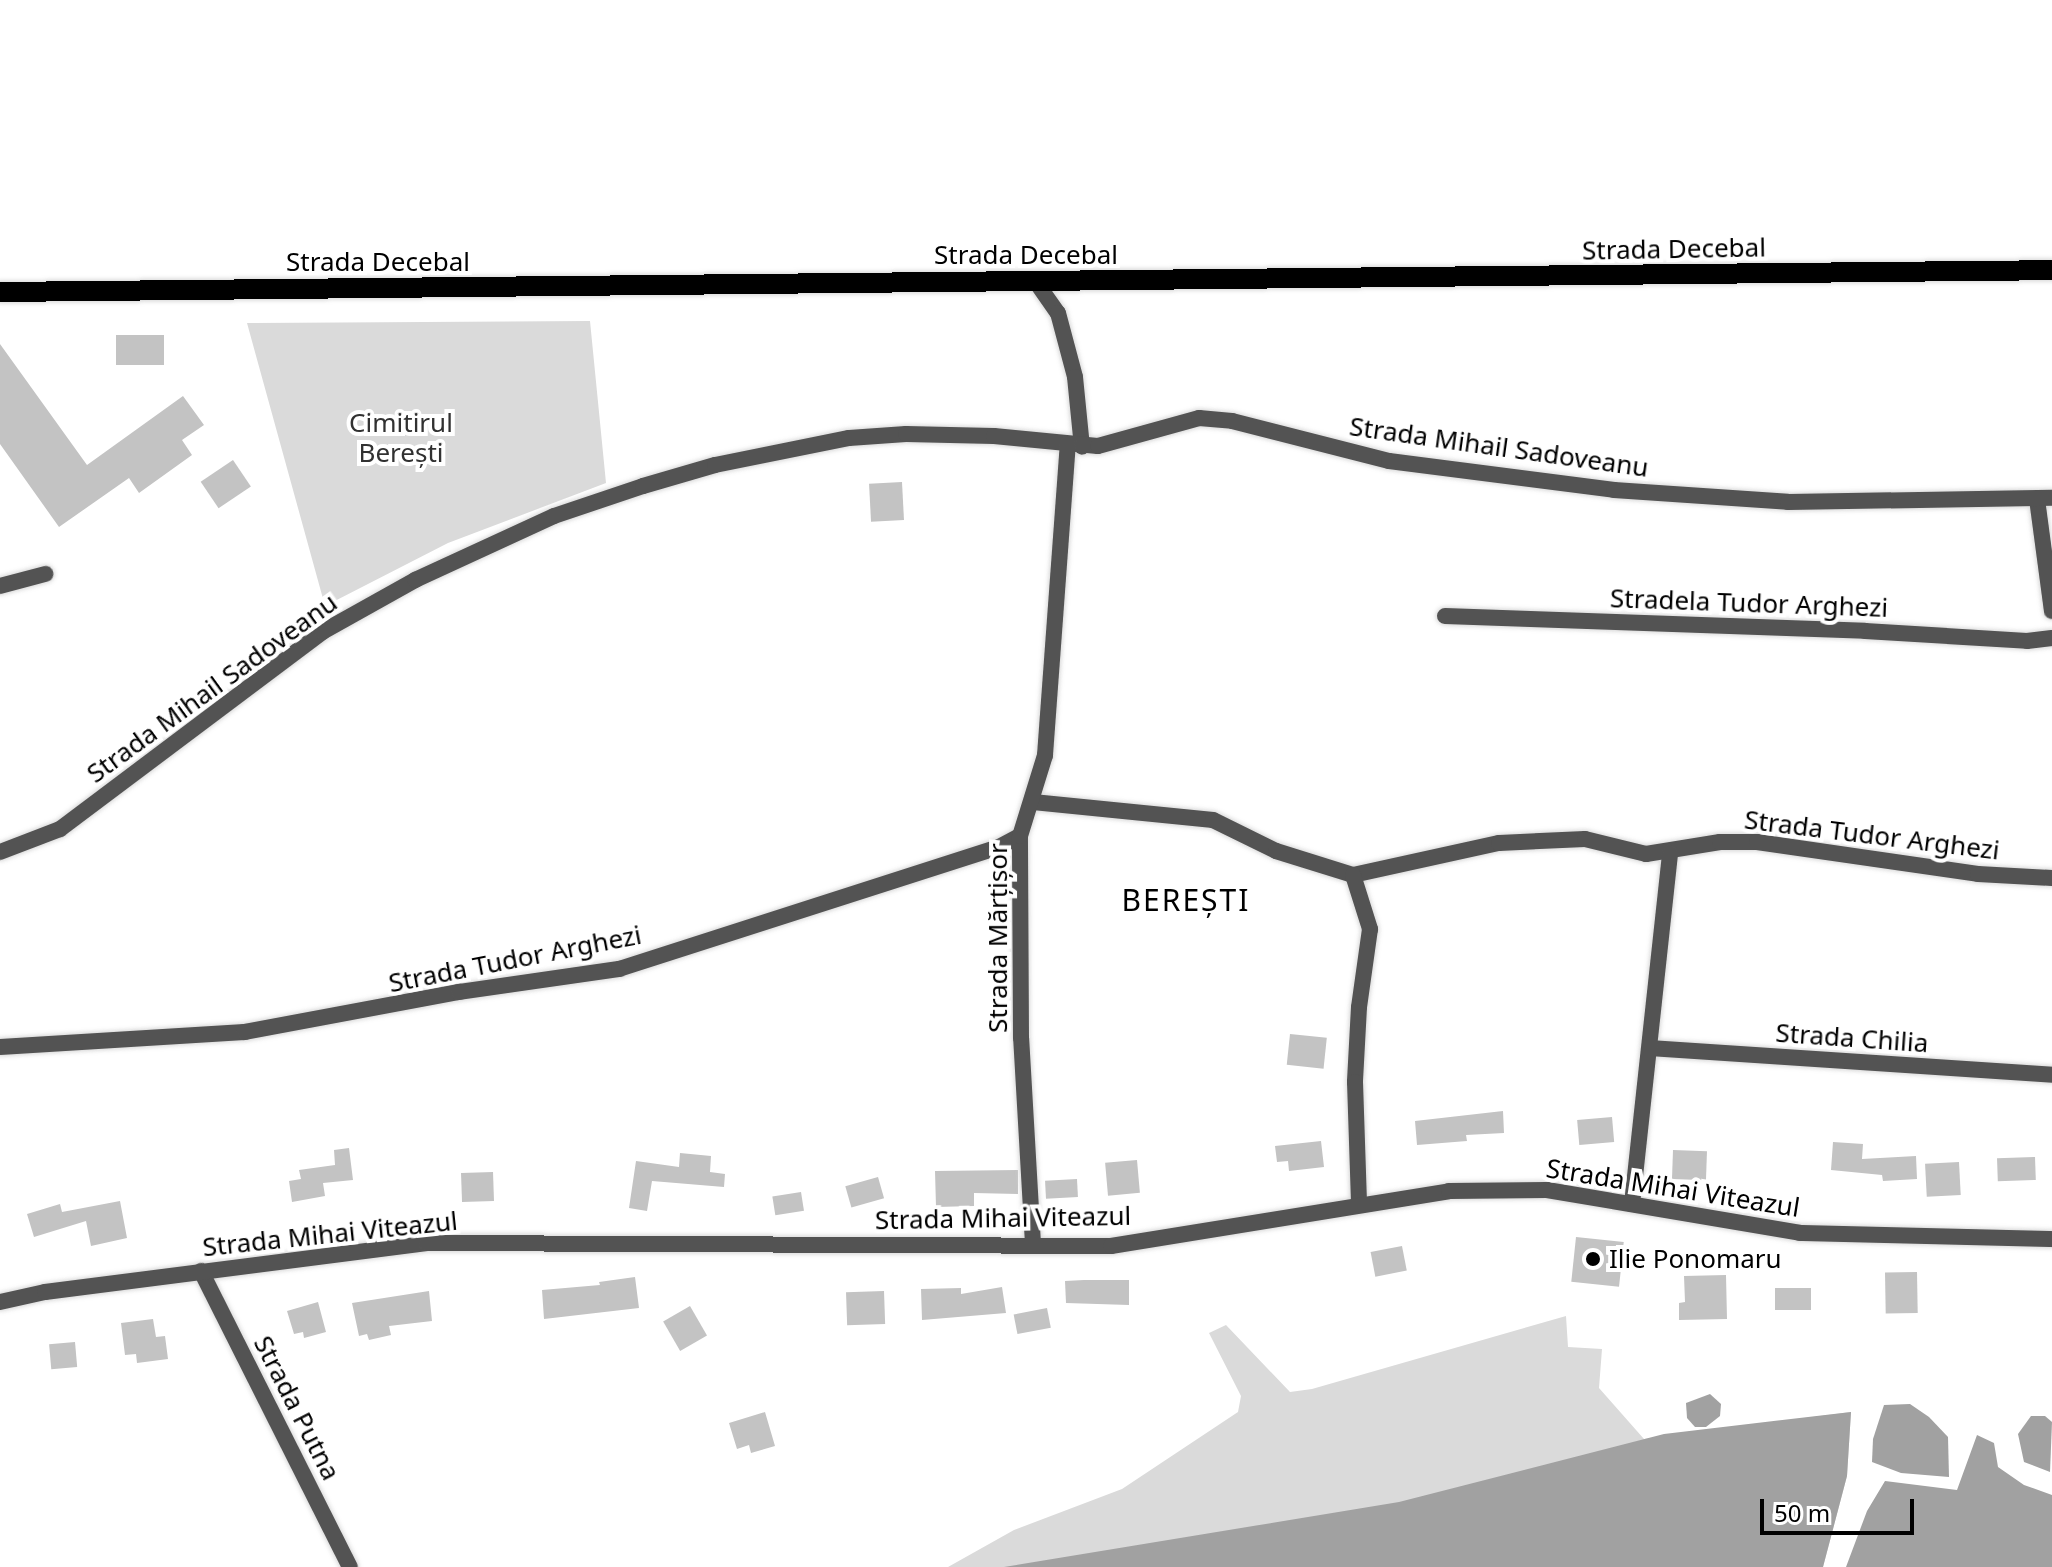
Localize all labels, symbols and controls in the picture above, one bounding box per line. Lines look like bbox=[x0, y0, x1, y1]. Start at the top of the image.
street label: Strada Decebal bbox=[1582, 232, 1766, 266]
street label: Strada Decebal bbox=[934, 239, 1118, 271]
street label: Strada Decebal bbox=[286, 246, 470, 278]
park label: Cimitirul Berești bbox=[349, 407, 453, 468]
street label: Strada Mihail Sadoveanu bbox=[1348, 411, 1650, 483]
street label: Stradela Tudor Arghezi bbox=[1609, 583, 1889, 623]
street label: Strada Mihail Sadoveanu bbox=[81, 587, 343, 789]
street label: Strada Tudor Arghezi bbox=[1743, 804, 2001, 866]
street label: Strada Mărțișor bbox=[982, 843, 1014, 1033]
district label: BEREȘTI bbox=[1122, 882, 1250, 918]
street label: Strada Tudor Arghezi bbox=[386, 919, 644, 999]
street label: Strada Chilia bbox=[1775, 1017, 1929, 1059]
street label: Strada Mihai Viteazul bbox=[1544, 1153, 1802, 1223]
street label: Strada Mihai Viteazul bbox=[875, 1200, 1131, 1236]
street label: Strada Mihai Viteazul bbox=[201, 1205, 459, 1263]
place label: Ilie Ponomaru bbox=[1609, 1243, 1782, 1275]
marker: Ilie Ponomaru bbox=[1584, 1250, 1602, 1268]
street label: Strada Putna bbox=[247, 1331, 347, 1485]
scale bar bbox=[1764, 1483, 1918, 1533]
text: 50 m bbox=[1774, 1496, 1830, 1529]

